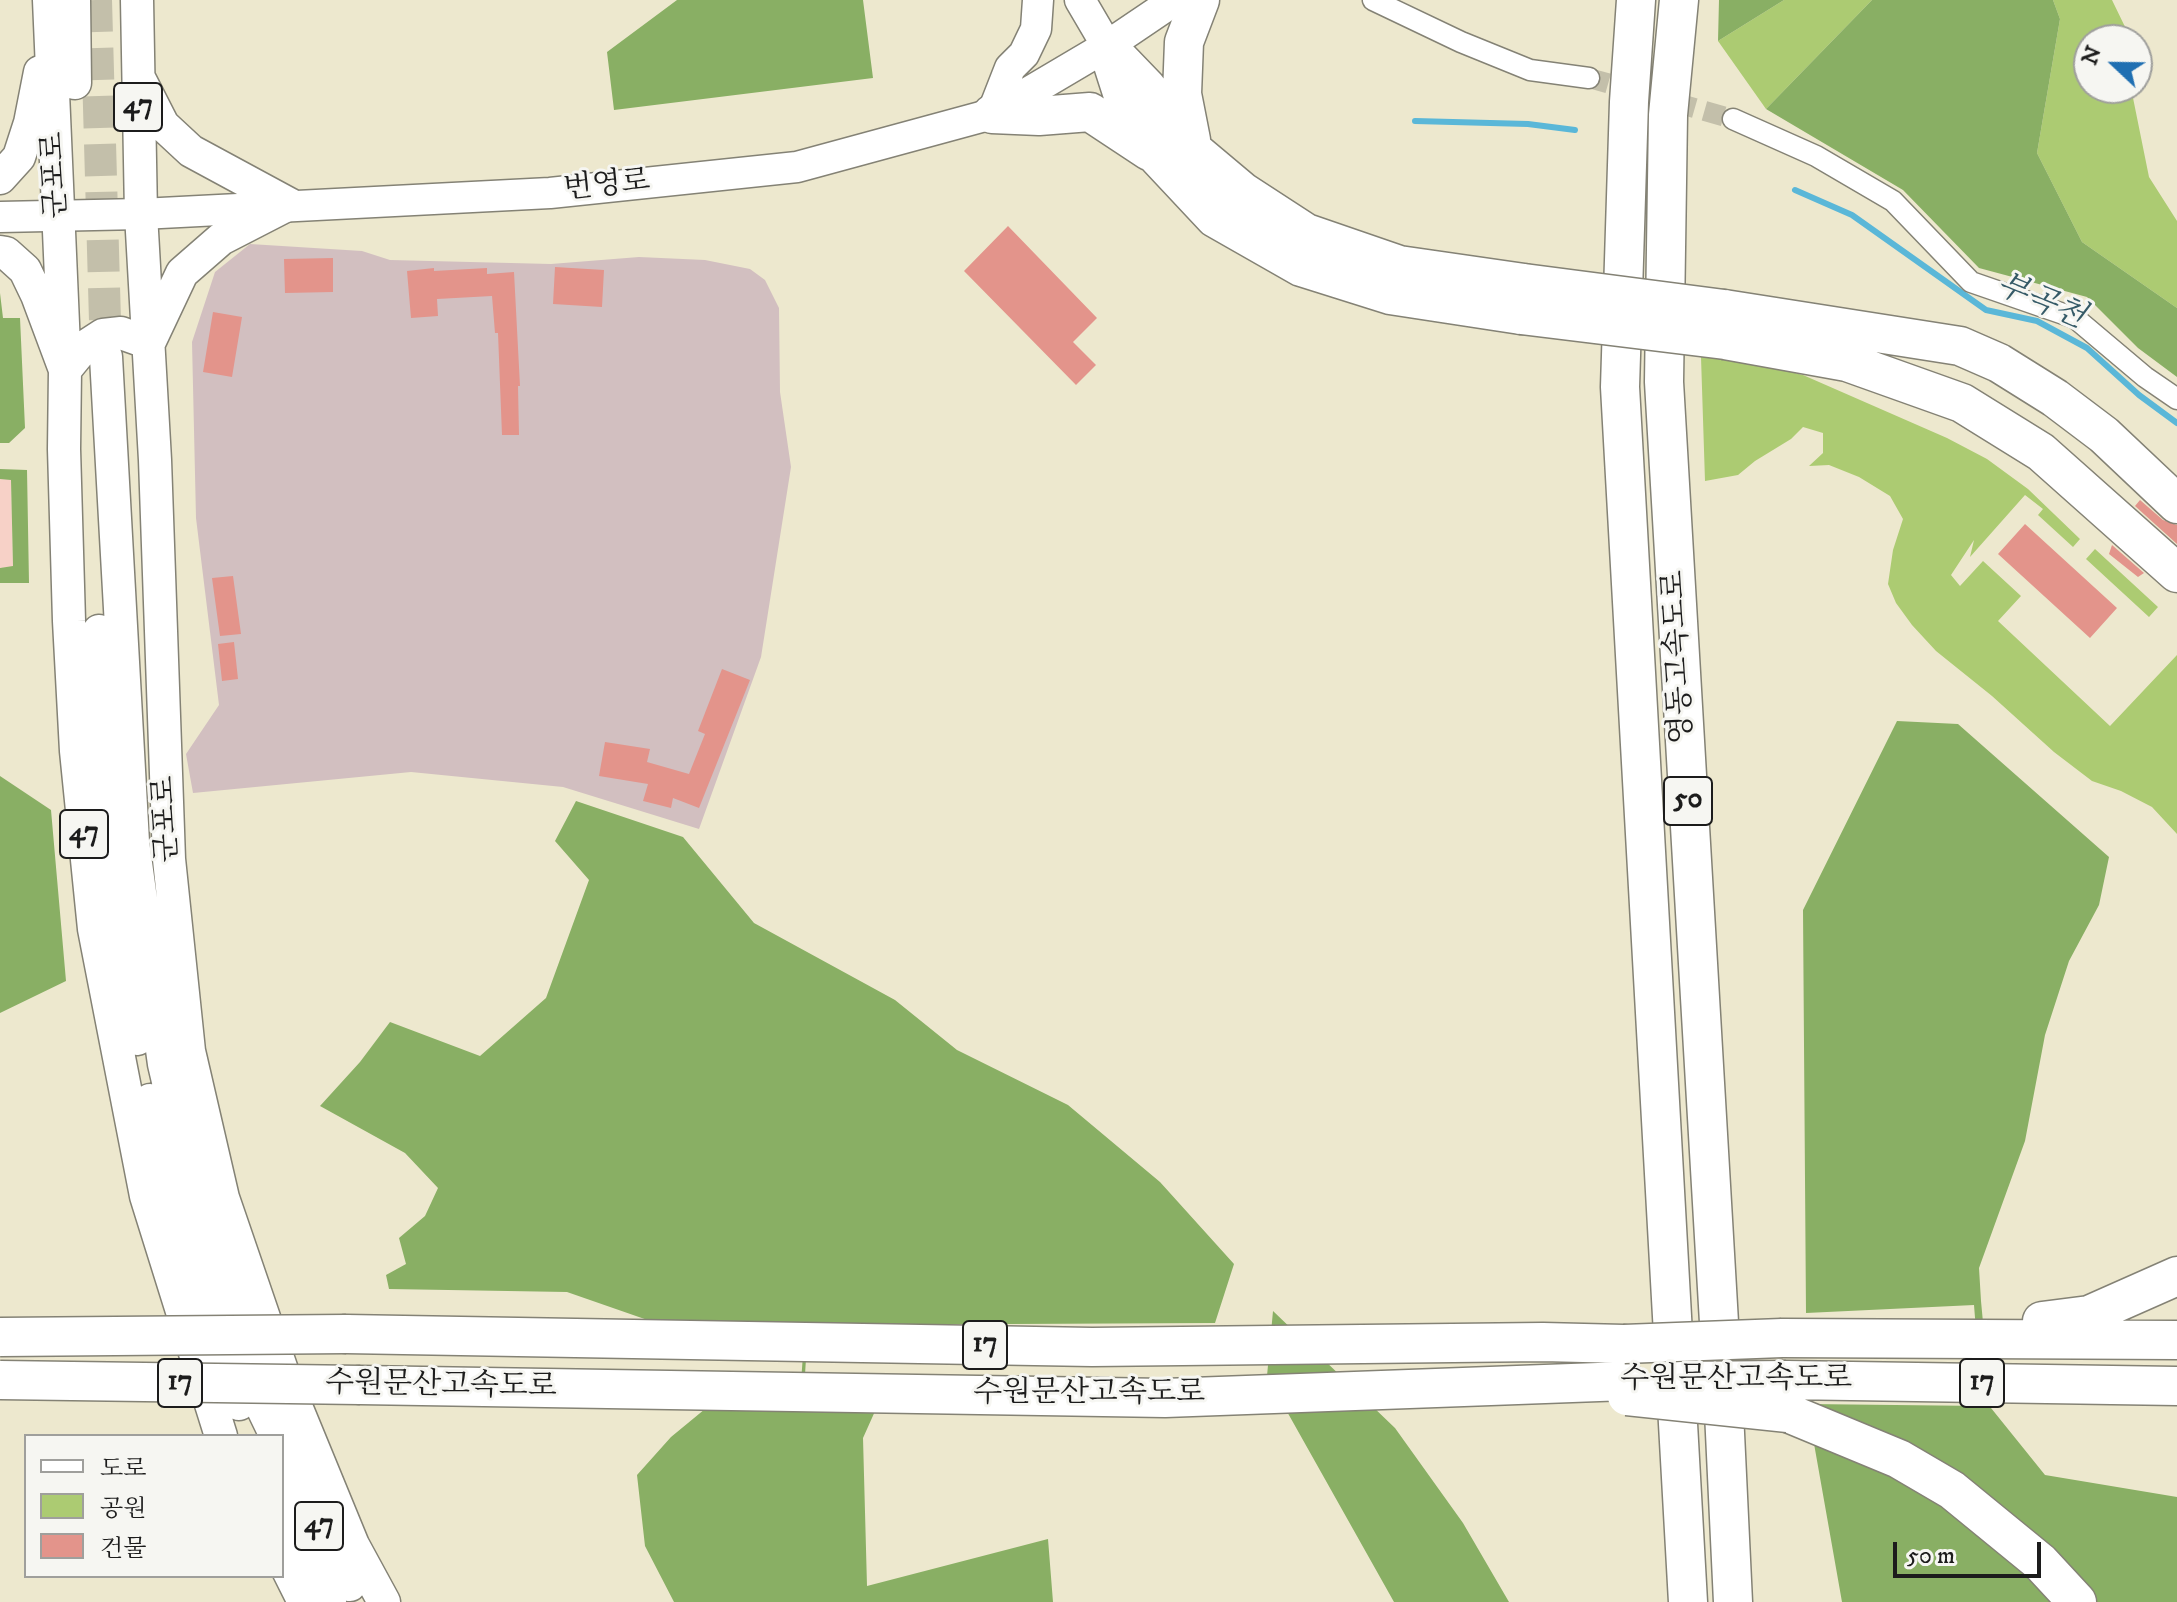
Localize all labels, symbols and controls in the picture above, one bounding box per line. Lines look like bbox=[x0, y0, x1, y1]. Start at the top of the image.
north arrow bbox=[2073, 24, 2153, 104]
text: N bbox=[2076, 42, 2108, 69]
road number: 47 bbox=[114, 83, 162, 131]
street label: 군포로 bbox=[37, 131, 77, 219]
street label: 번영로 bbox=[562, 165, 652, 209]
water label: 부곡천 bbox=[1990, 267, 2090, 339]
street label: 영동고속도로 bbox=[1657, 569, 1703, 745]
street label: 군포로 bbox=[148, 775, 188, 863]
road number: 50 bbox=[1664, 777, 1712, 825]
road number: 47 bbox=[60, 810, 108, 858]
road number: 17 bbox=[963, 1321, 1007, 1369]
road number: 17 bbox=[158, 1359, 202, 1407]
road number: 17 bbox=[1960, 1359, 2004, 1407]
street label: 수원문산고속도로 bbox=[1620, 1363, 1852, 1399]
street label: 수원문산고속도로 bbox=[325, 1367, 557, 1407]
street label: 수원문산고속도로 bbox=[973, 1377, 1205, 1413]
legend bbox=[24, 1434, 284, 1578]
text: 도로 bbox=[100, 1454, 146, 1484]
text: 공원 bbox=[100, 1494, 146, 1524]
road number: 47 bbox=[295, 1502, 343, 1550]
scale bar bbox=[1897, 1526, 2045, 1576]
text: 건물 bbox=[100, 1534, 146, 1564]
text: 50 m bbox=[1907, 1541, 1955, 1571]

